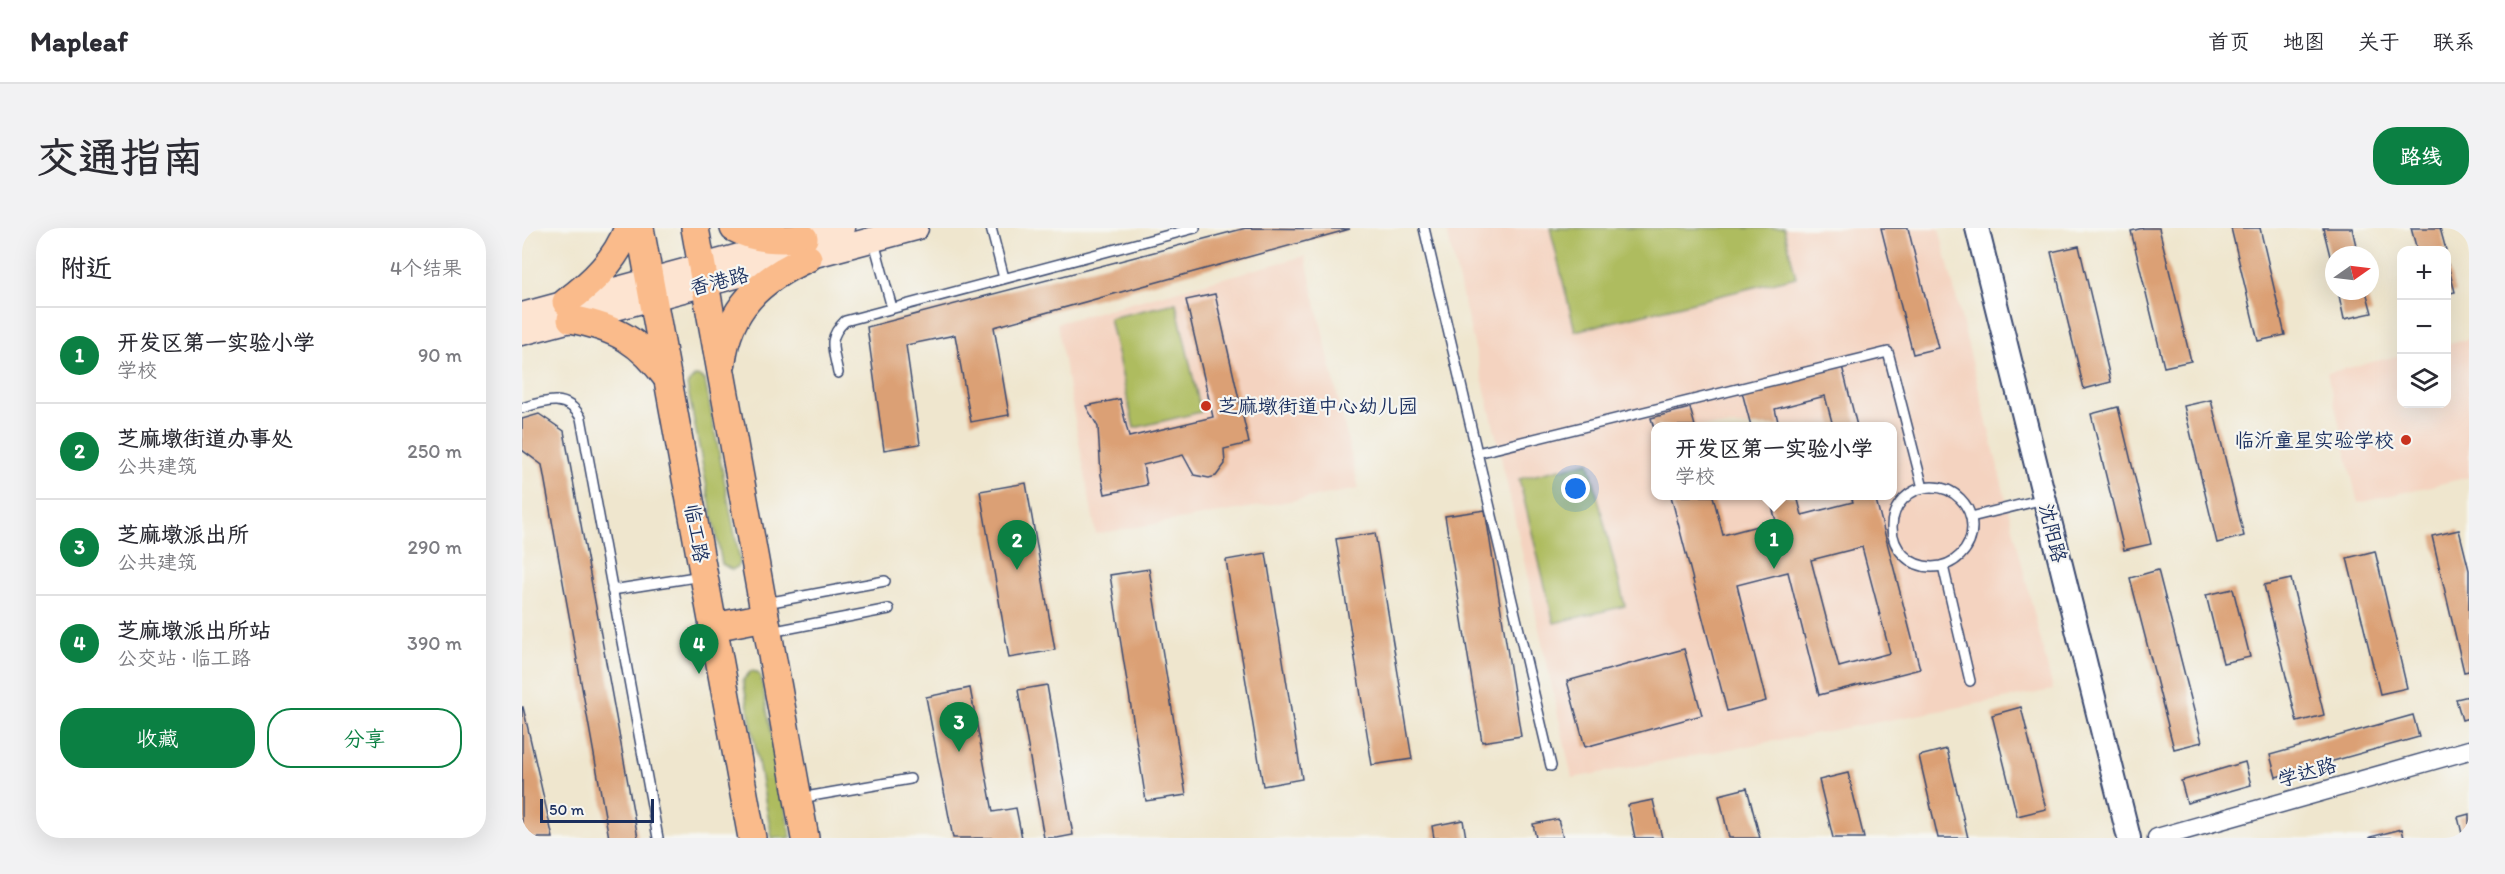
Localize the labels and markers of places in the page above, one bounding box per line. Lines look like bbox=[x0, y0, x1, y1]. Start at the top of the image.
place label: 芝麻墩街道中心幼儿园 bbox=[1218, 394, 1418, 418]
marker: 芝麻墩街道中心幼儿园 bbox=[1199, 399, 1213, 413]
place label: 临沂童星实验学校 bbox=[2234, 428, 2394, 452]
marker: 临沂童星实验学校 bbox=[2399, 433, 2413, 447]
pin: 2 bbox=[998, 520, 1036, 570]
pin: 1 bbox=[1754, 520, 1794, 569]
pin: 4 bbox=[680, 624, 718, 674]
pin: 3 bbox=[940, 702, 978, 752]

